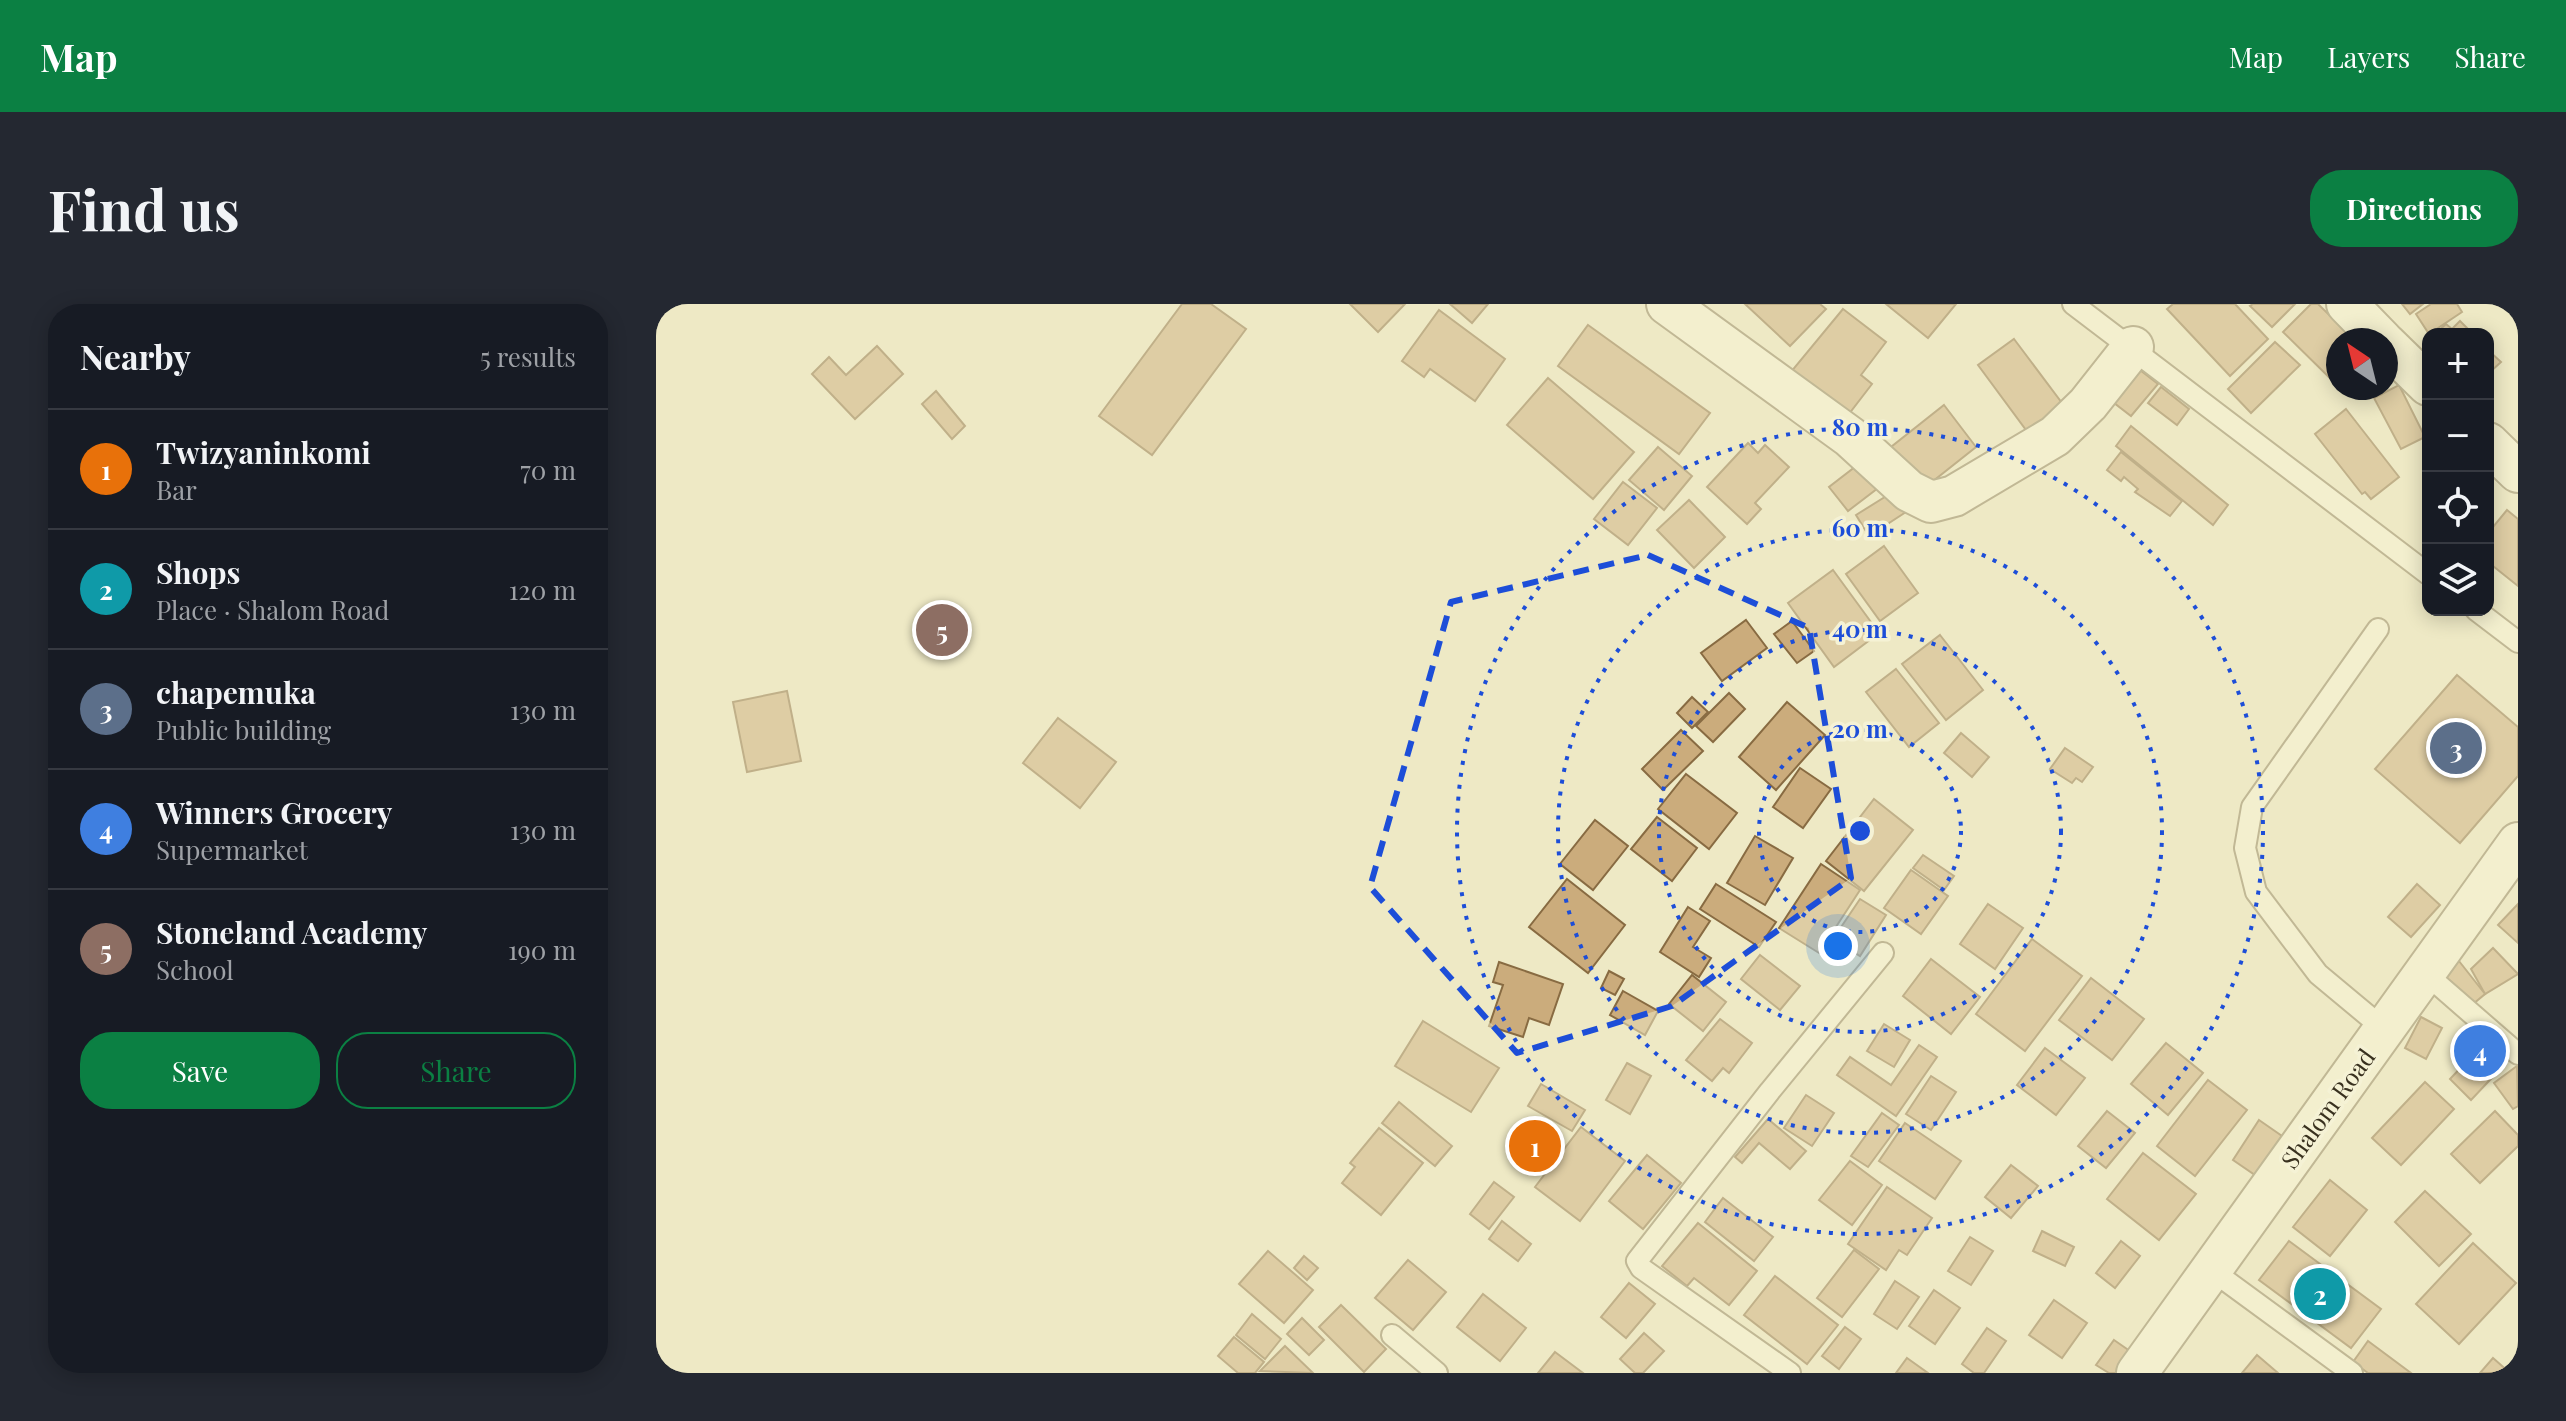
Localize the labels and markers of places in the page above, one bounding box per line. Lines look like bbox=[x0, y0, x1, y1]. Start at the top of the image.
pin: 5 bbox=[916, 600, 968, 660]
pin: 3 bbox=[2430, 718, 2482, 778]
centre of rings bbox=[1846, 817, 1874, 845]
pin: 4 bbox=[2454, 1021, 2506, 1081]
pin: 1 bbox=[1509, 1116, 1561, 1176]
pin: 2 bbox=[2294, 1264, 2346, 1324]

